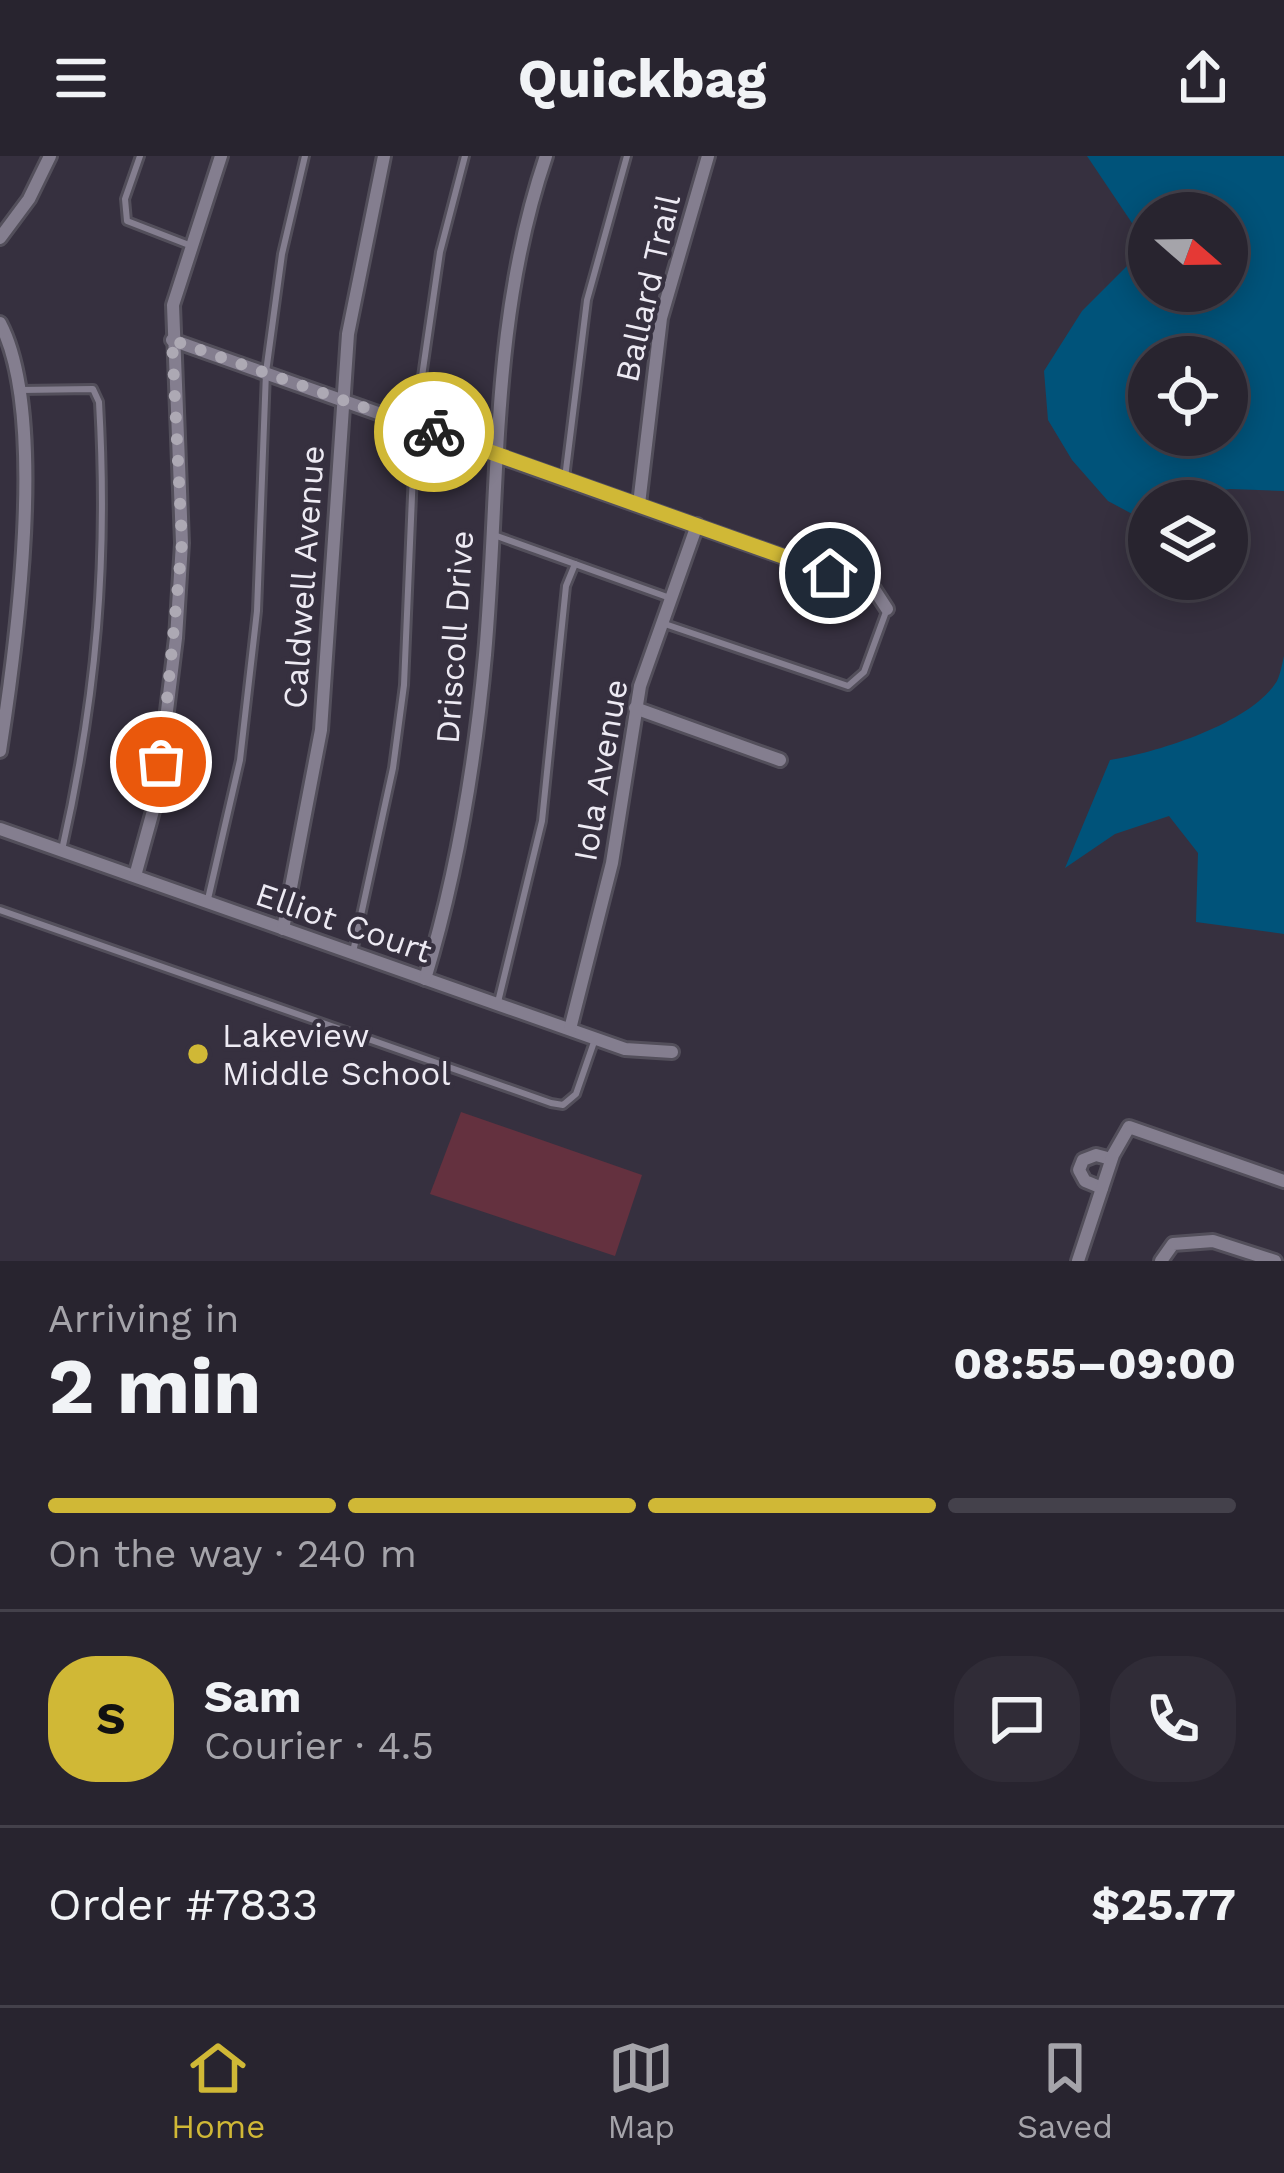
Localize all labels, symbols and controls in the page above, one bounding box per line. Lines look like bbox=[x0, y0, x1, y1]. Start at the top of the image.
icon: menu bbox=[48, 45, 114, 111]
icon: share bbox=[1170, 45, 1236, 111]
text: Quickbag bbox=[518, 47, 766, 110]
street label: Ballard Trail bbox=[607, 191, 688, 386]
north arrow bbox=[1128, 192, 1248, 312]
map controls bbox=[1128, 192, 1248, 600]
button: locate bbox=[1128, 336, 1248, 456]
courier bbox=[374, 372, 494, 492]
icon: bike bbox=[401, 399, 467, 465]
street label: Caldwell Avenue bbox=[275, 444, 332, 710]
button: layers bbox=[1128, 480, 1248, 600]
pin bbox=[779, 522, 881, 624]
street label: Driscoll Drive bbox=[428, 529, 481, 745]
icon: home bbox=[797, 540, 863, 606]
street label: Iola Avenue bbox=[565, 676, 636, 864]
pin bbox=[110, 711, 212, 813]
icon: bag bbox=[128, 729, 194, 795]
street label: Elliot Court bbox=[251, 874, 437, 971]
place label: Lakeview Middle School bbox=[222, 1016, 451, 1093]
marker: Lakeview Middle School bbox=[185, 1041, 211, 1067]
text: Arriving in bbox=[48, 1296, 239, 1341]
text: 08:55–09:00 bbox=[953, 1337, 1236, 1390]
text: 2 min bbox=[48, 1340, 261, 1432]
text: On the way · 240 m bbox=[48, 1531, 417, 1576]
button: chat bbox=[954, 1656, 1080, 1782]
button: phone bbox=[1110, 1656, 1236, 1782]
text: Sam bbox=[204, 1670, 301, 1723]
text: S bbox=[96, 1692, 126, 1745]
text: Courier · 4.5 bbox=[204, 1723, 434, 1768]
text: Order #7833 bbox=[48, 1878, 318, 1931]
text: $25.77 bbox=[1091, 1878, 1236, 1931]
tab: Home bbox=[171, 2035, 265, 2146]
tab: Map bbox=[608, 2035, 675, 2146]
tab: Saved bbox=[1017, 2035, 1113, 2146]

